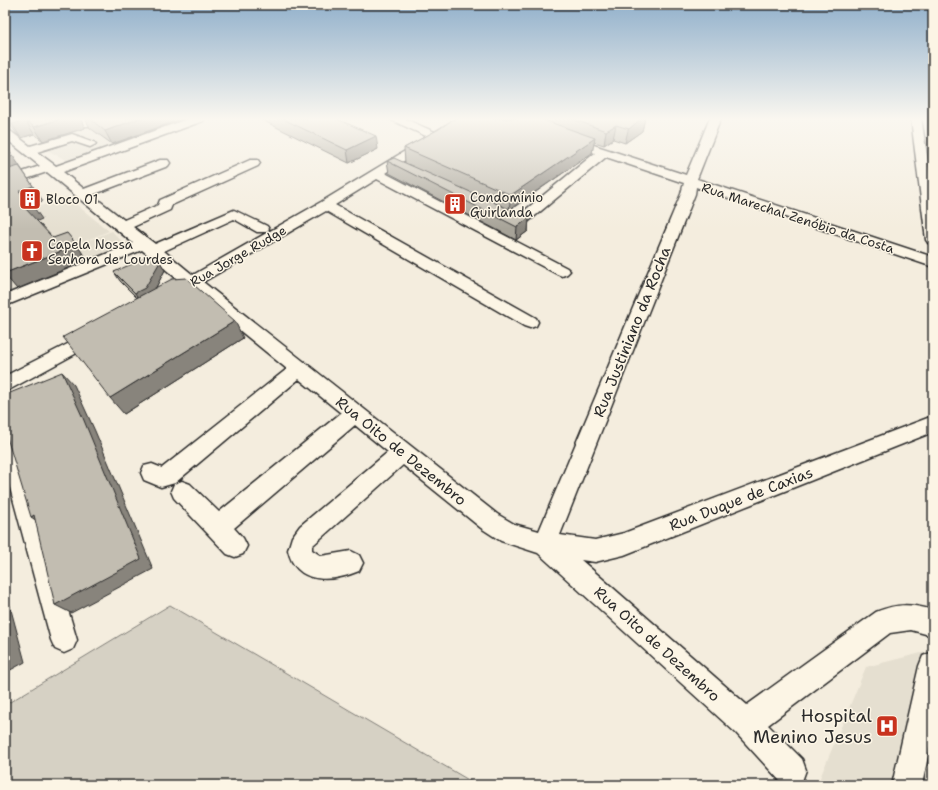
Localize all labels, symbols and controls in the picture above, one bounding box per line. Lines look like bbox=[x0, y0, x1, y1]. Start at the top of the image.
street label: Rua Marechal Zenóbio da Costa bbox=[699, 179, 897, 257]
building icon: Bloco 01 bbox=[17, 186, 43, 212]
place label: Condomínio Guirlanda bbox=[470, 189, 543, 221]
place label: Bloco 01 bbox=[46, 191, 98, 208]
building icon: Condomínio Guirlanda bbox=[442, 191, 468, 217]
street label: Rua Jorge Rudge bbox=[187, 221, 289, 291]
place label: Capela Nossa Senhora de Lourdes bbox=[48, 236, 173, 268]
church icon: Capela Nossa Senhora de Lourdes bbox=[19, 238, 45, 264]
street label: Rua Justiniano da Rocha bbox=[589, 243, 676, 420]
street label: Rua Oito de Dezembro bbox=[331, 392, 471, 510]
street label: Rua Duque de Caxias bbox=[666, 462, 816, 536]
street label: Rua Oito de Dezembro bbox=[590, 582, 724, 706]
place label: Hospital Menino Jesus bbox=[753, 704, 873, 749]
hospital icon: Hospital Menino Jesus bbox=[874, 713, 900, 739]

